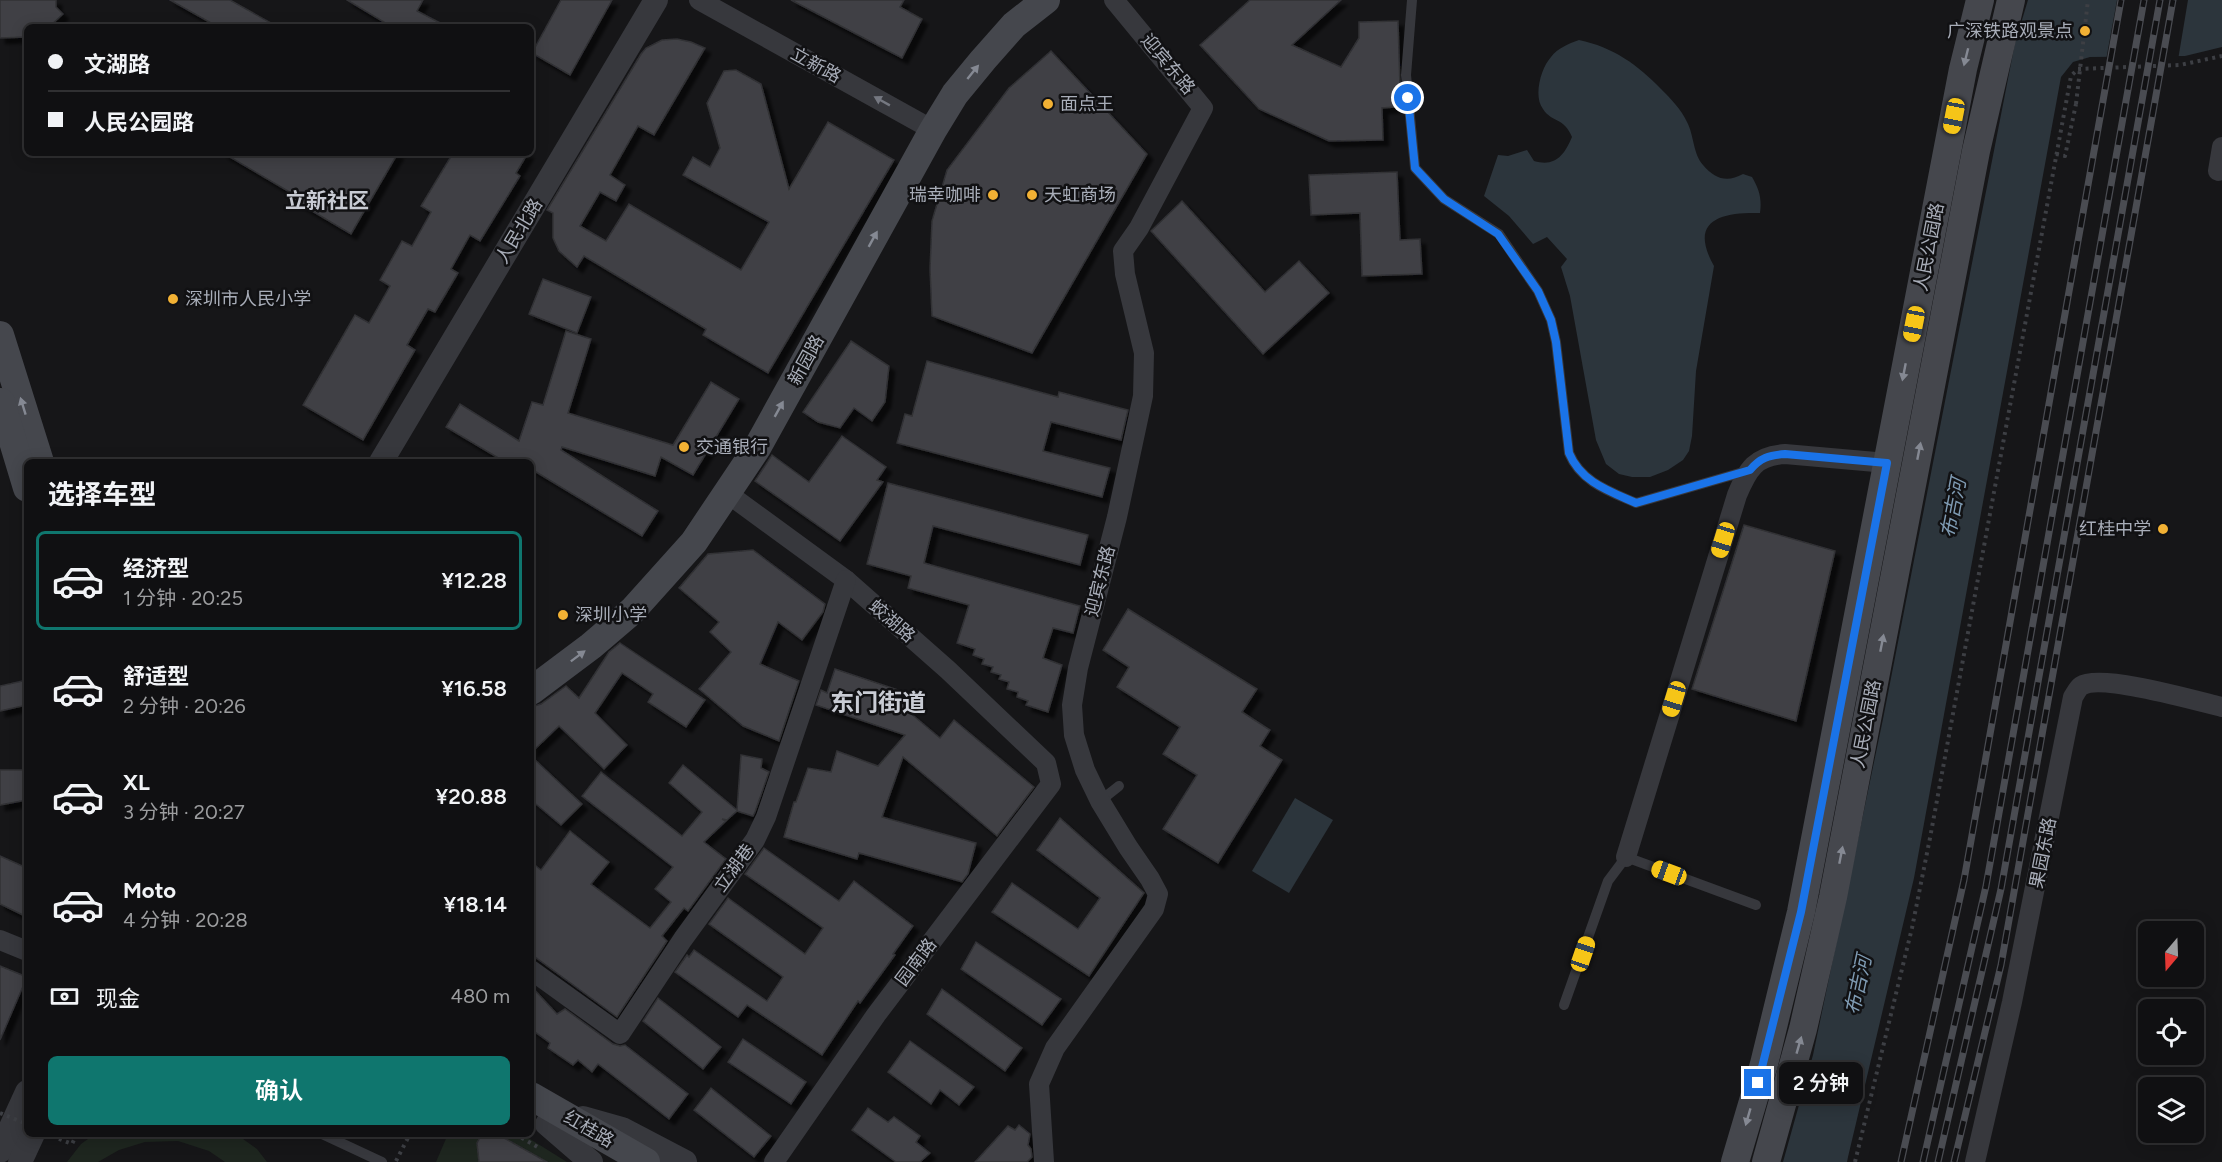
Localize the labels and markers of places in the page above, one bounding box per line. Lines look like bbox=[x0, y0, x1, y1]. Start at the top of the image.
place label: 广深铁路观景点 bbox=[1947, 20, 2073, 42]
marker: 广深铁路观景点 bbox=[2078, 24, 2092, 38]
place label: 面点王 bbox=[1060, 93, 1114, 115]
marker: 面点王 bbox=[1041, 97, 1055, 111]
place label: 瑞幸咖啡 bbox=[909, 184, 981, 206]
place label: 天虹商场 bbox=[1044, 184, 1116, 206]
marker: 瑞幸咖啡 bbox=[986, 188, 1000, 202]
marker: 天虹商场 bbox=[1025, 188, 1039, 202]
place label: 深圳市人民小学 bbox=[185, 288, 311, 310]
marker: 深圳市人民小学 bbox=[166, 292, 180, 306]
place label: 交通银行 bbox=[696, 436, 768, 458]
marker: 交通银行 bbox=[677, 440, 691, 454]
place label: 红桂中学 bbox=[2079, 518, 2151, 540]
marker: 红桂中学 bbox=[2156, 522, 2170, 536]
place label: 深圳小学 bbox=[575, 604, 647, 626]
marker: 深圳小学 bbox=[556, 608, 570, 622]

